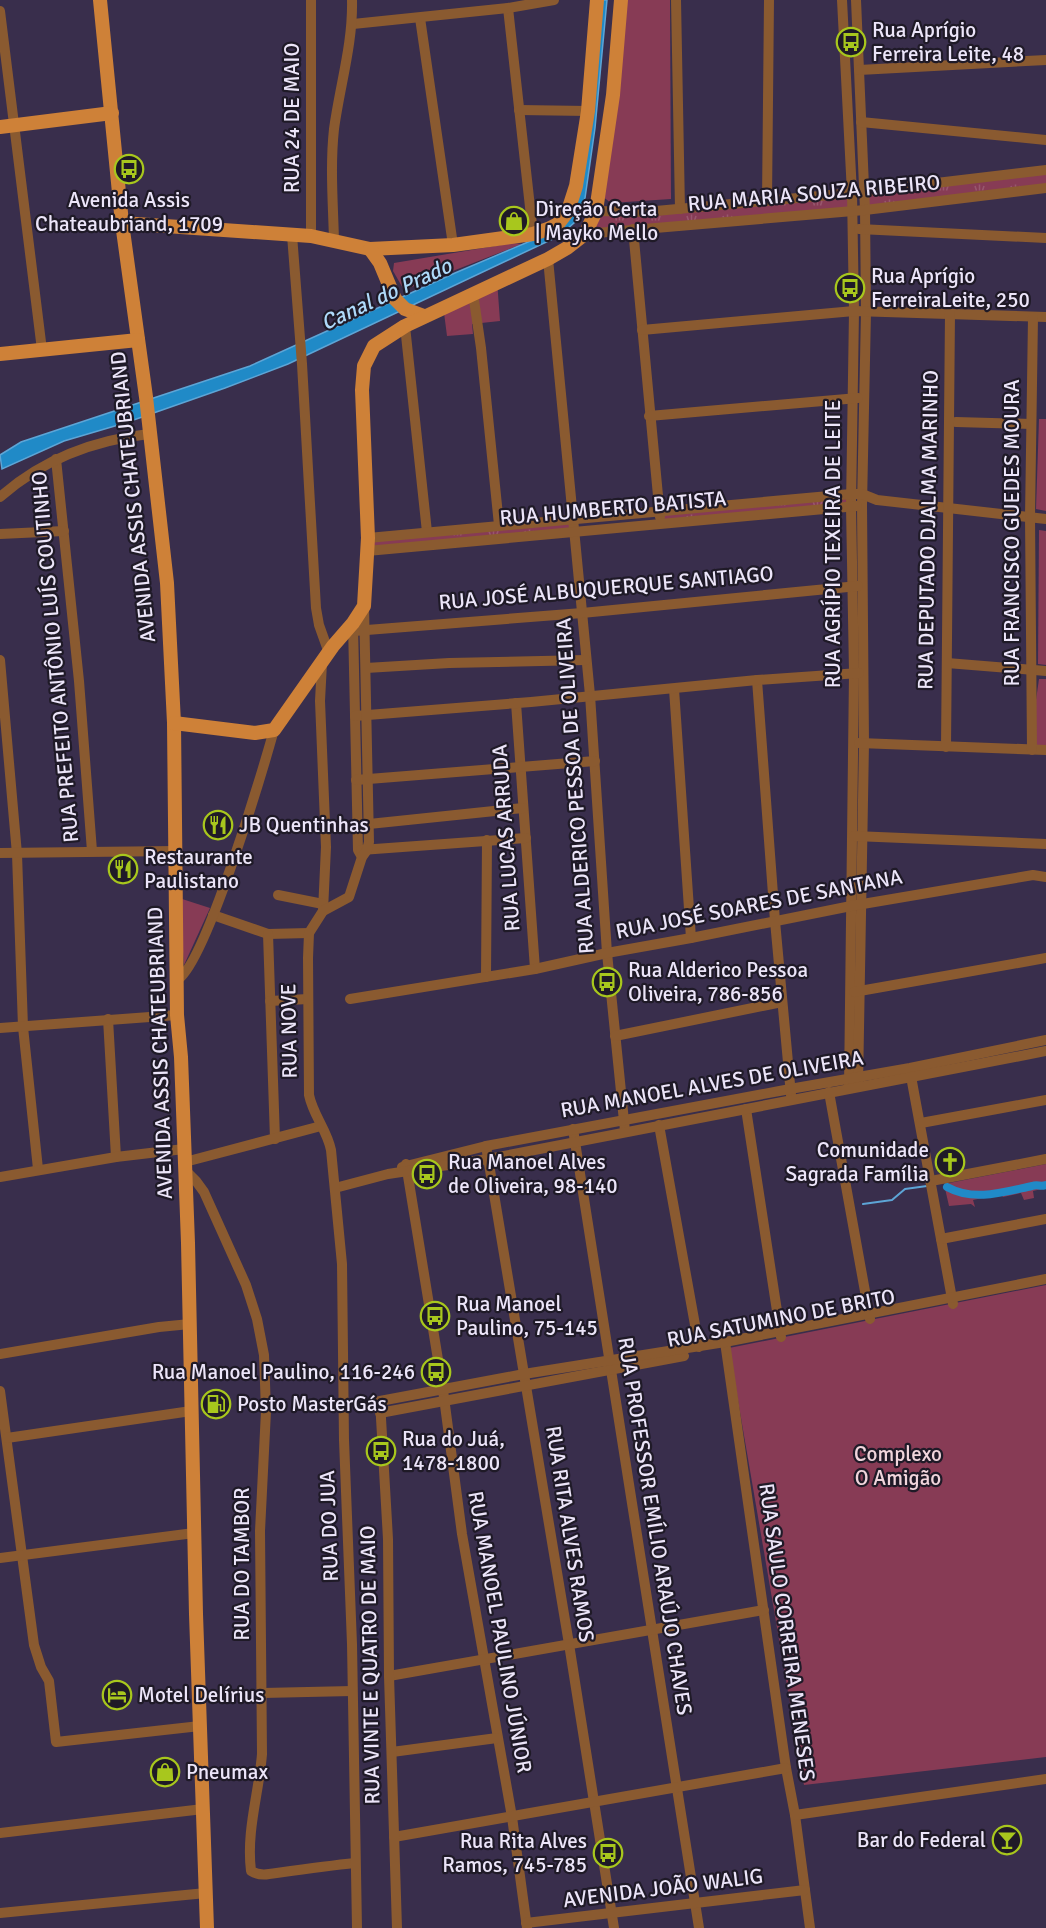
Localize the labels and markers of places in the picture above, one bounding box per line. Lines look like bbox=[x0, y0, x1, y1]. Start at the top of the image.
place label: Rua Aprígio Ferreira Leite, 48 bbox=[872, 17, 1024, 67]
bus stop icon: Rua Aprígio Ferreira Leite, 48 bbox=[835, 26, 867, 58]
bus stop icon: Avenida Assis Chateaubriand, 1709 bbox=[113, 153, 145, 185]
place label: Avenida Assis Chateaubriand, 1709 bbox=[35, 187, 223, 237]
place label: Direção Certa | Mayko Mello bbox=[535, 196, 658, 246]
shop icon: Direção Certa | Mayko Mello bbox=[498, 205, 530, 237]
place label: Rua Aprígio FerreiraLeite, 250 bbox=[871, 263, 1030, 313]
bus stop icon: Rua Aprígio FerreiraLeite, 250 bbox=[834, 272, 866, 304]
restaurant icon: JB Quentinhas bbox=[202, 809, 234, 841]
place label: JB Quentinhas bbox=[239, 812, 369, 838]
place label: Restaurante Paulistano bbox=[144, 844, 253, 894]
restaurant icon: Restaurante Paulistano bbox=[107, 853, 139, 885]
place label: Rua Alderico Pessoa Oliveira, 786-856 bbox=[628, 957, 808, 1007]
bus stop icon: Rua Alderico Pessoa Oliveira, 786-856 bbox=[591, 966, 623, 998]
place label: Comunidade Sagrada Família bbox=[785, 1137, 929, 1187]
church icon: Comunidade Sagrada Família bbox=[934, 1146, 966, 1178]
place label: Rua Manoel Alves de Oliveira, 98-140 bbox=[448, 1149, 618, 1199]
bus stop icon: Rua Manoel Alves de Oliveira, 98-140 bbox=[411, 1158, 443, 1190]
place label: Rua Manoel Paulino, 75-145 bbox=[456, 1291, 598, 1341]
bus stop icon: Rua Manoel Paulino, 75-145 bbox=[419, 1300, 451, 1332]
bus stop icon: Rua Manoel Paulino, 116-246 bbox=[420, 1356, 452, 1388]
place label: Rua Manoel Paulino, 116-246 bbox=[152, 1359, 415, 1385]
fuel station icon: Posto MasterGás bbox=[200, 1388, 232, 1420]
place label: Posto MasterGás bbox=[237, 1391, 387, 1417]
place label: Rua do Juá, 1478-1800 bbox=[402, 1426, 505, 1476]
bus stop icon: Rua do Juá, 1478-1800 bbox=[365, 1435, 397, 1467]
hotel icon: Motel Delírius bbox=[101, 1679, 133, 1711]
place label: Motel Delírius bbox=[138, 1682, 264, 1708]
shop icon: Pneumax bbox=[149, 1756, 181, 1788]
place label: Pneumax bbox=[186, 1759, 268, 1785]
bar icon: Bar do Federal bbox=[991, 1824, 1023, 1856]
place label: Bar do Federal bbox=[857, 1827, 986, 1853]
place label: Rua Rita Alves Ramos, 745-785 bbox=[442, 1828, 587, 1878]
bus stop icon: Rua Rita Alves Ramos, 745-785 bbox=[592, 1837, 624, 1869]

